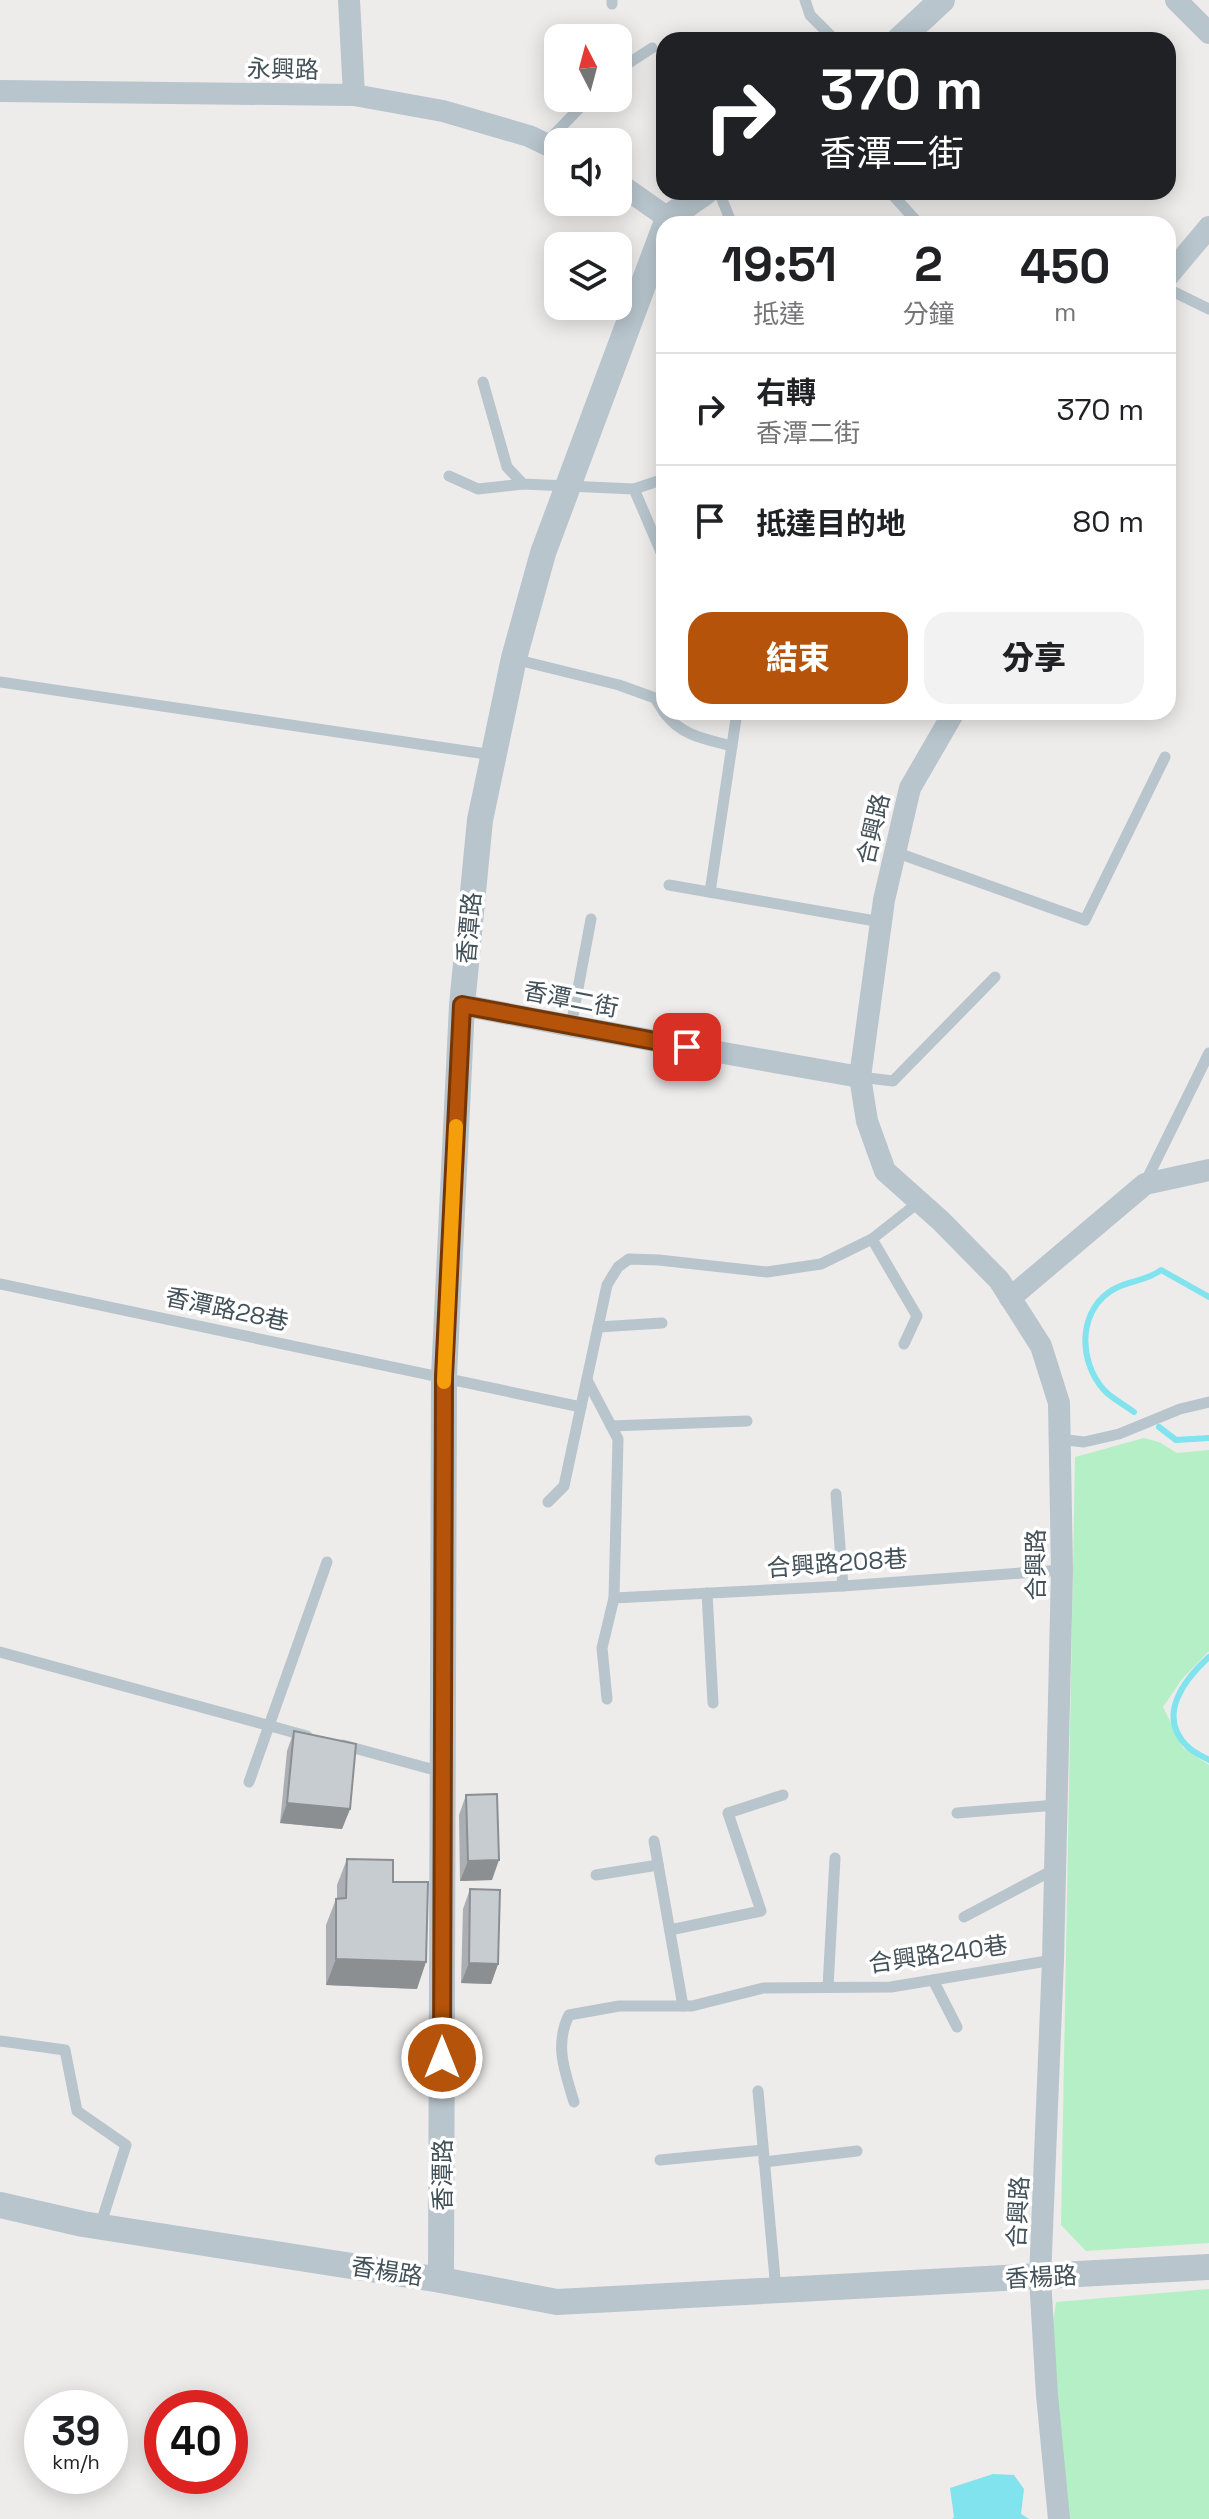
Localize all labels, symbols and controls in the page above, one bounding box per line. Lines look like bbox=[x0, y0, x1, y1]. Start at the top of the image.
north arrow bbox=[544, 24, 632, 112]
map controls bbox=[544, 24, 632, 320]
street label: 永興路 bbox=[247, 53, 319, 85]
text: 370 m bbox=[820, 54, 983, 125]
icon: right bbox=[688, 64, 792, 168]
button: sound bbox=[544, 128, 632, 216]
text: 香潭二街 bbox=[820, 131, 964, 177]
button: layers bbox=[544, 232, 632, 320]
text: 19:51 bbox=[722, 234, 837, 295]
text: 2 bbox=[914, 234, 943, 295]
text: 450 bbox=[1020, 236, 1110, 297]
text: m bbox=[1054, 295, 1076, 329]
text: 抵達 bbox=[753, 297, 805, 331]
text: 分鐘 bbox=[902, 297, 954, 331]
text: 右轉 bbox=[756, 373, 816, 412]
icon: right bbox=[688, 387, 732, 431]
text: 370 m bbox=[1056, 390, 1144, 429]
text: 香潭二街 bbox=[756, 416, 860, 450]
icon: arrive bbox=[688, 499, 732, 543]
text: 80 m bbox=[1073, 502, 1144, 541]
text: 抵達目的地 bbox=[756, 504, 906, 543]
button: 結束 bbox=[688, 612, 908, 704]
button: 分享 bbox=[924, 612, 1144, 704]
street label: 合興路 bbox=[850, 790, 896, 868]
street label: 香潭路 bbox=[450, 891, 488, 965]
street label: 香潭二街 bbox=[521, 975, 621, 1023]
pin bbox=[653, 1013, 721, 1081]
icon: arrive bbox=[665, 1025, 709, 1069]
street label: 香潭路28巷 bbox=[162, 1281, 292, 1337]
street label: 合興路 bbox=[1020, 1529, 1051, 1601]
street label: 合興路208巷 bbox=[766, 1543, 908, 1583]
street label: 合興路240巷 bbox=[866, 1929, 1010, 1979]
position arrow bbox=[400, 2016, 484, 2100]
street label: 香潭路 bbox=[427, 2139, 458, 2211]
street label: 合興路 bbox=[1001, 2175, 1035, 2249]
street label: 香楊路 bbox=[349, 2250, 425, 2292]
street label: 香楊路 bbox=[1004, 2260, 1078, 2294]
speed limit sign: 40 bbox=[144, 2390, 248, 2494]
text: 39 bbox=[51, 2406, 101, 2457]
text: km/h bbox=[52, 2449, 100, 2475]

